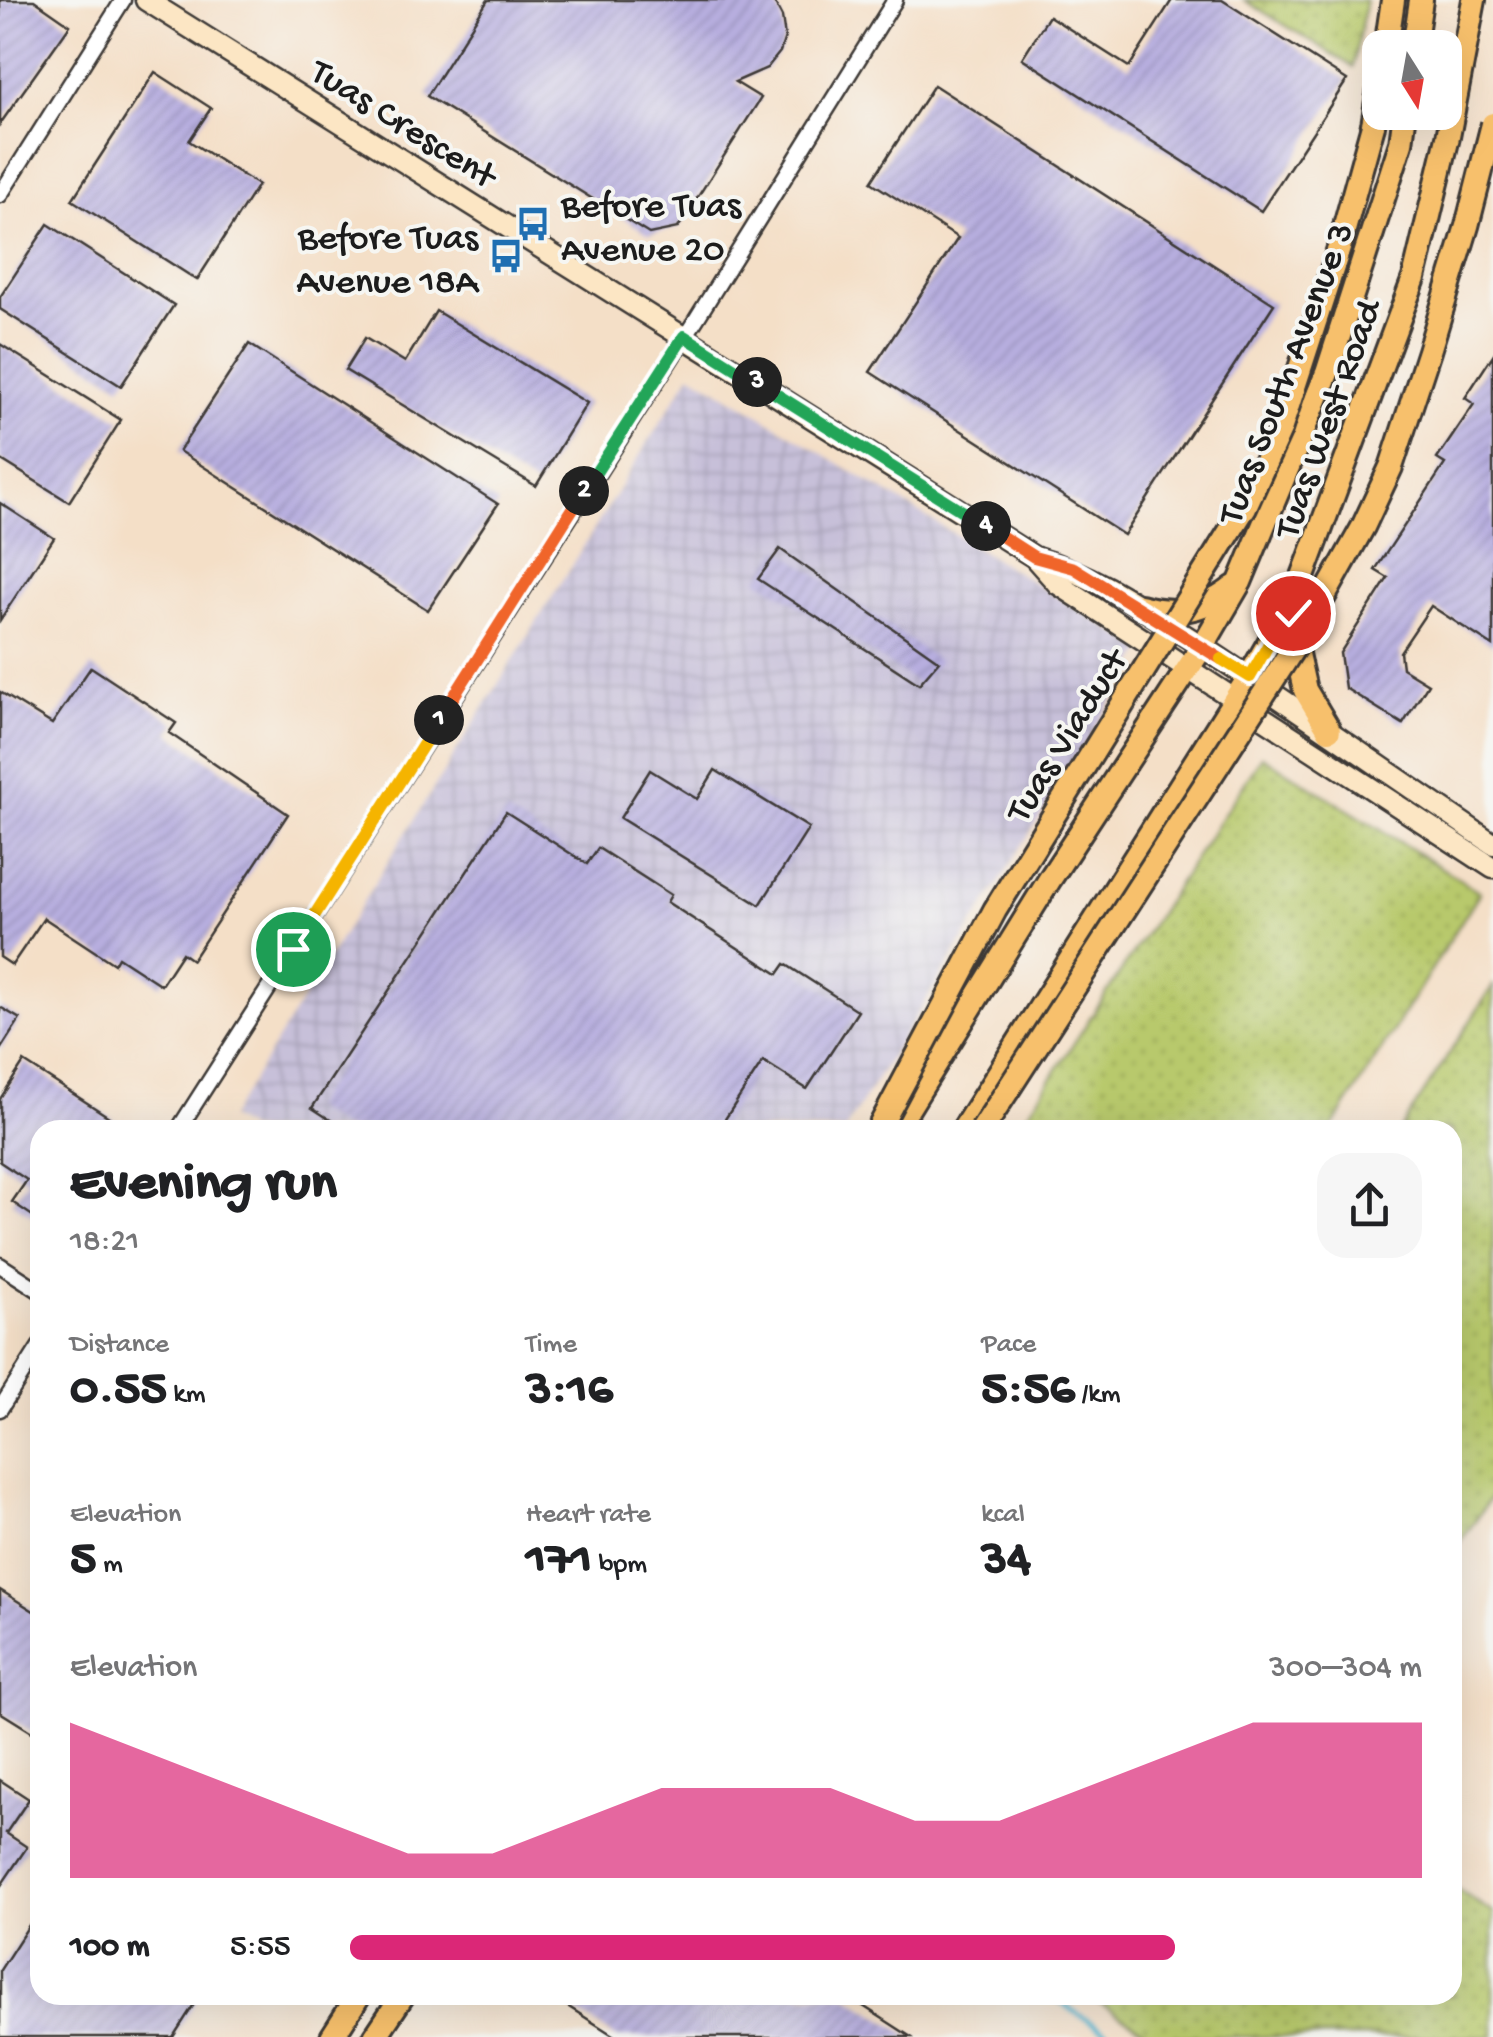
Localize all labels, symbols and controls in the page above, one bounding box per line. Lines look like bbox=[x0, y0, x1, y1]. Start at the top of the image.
north arrow bbox=[1362, 30, 1462, 130]
map controls bbox=[1362, 30, 1462, 130]
street label: Tuas Crescent bbox=[299, 51, 506, 202]
place label: Before Tuas Avenue 20 bbox=[560, 186, 742, 274]
bus stop icon: Before Tuas Avenue 20 bbox=[514, 205, 552, 243]
street label: Tuas South Avenue 3 bbox=[1210, 217, 1366, 533]
place label: Before Tuas Avenue 18A bbox=[296, 218, 481, 306]
bus stop icon: Before Tuas Avenue 18A bbox=[487, 237, 525, 275]
street label: Tuas West Road bbox=[1267, 293, 1395, 547]
pin: 3 bbox=[732, 357, 782, 407]
text: 3 bbox=[750, 365, 764, 398]
pin: 2 bbox=[559, 466, 609, 516]
text: 2 bbox=[577, 474, 591, 507]
pin: 4 bbox=[961, 501, 1011, 551]
text: 4 bbox=[979, 509, 993, 542]
pin bbox=[1251, 571, 1336, 656]
icon: check bbox=[1266, 586, 1321, 641]
street label: Tuas Viaduct bbox=[998, 640, 1141, 833]
pin: 1 bbox=[414, 695, 464, 745]
text: 1 bbox=[433, 703, 445, 736]
pin bbox=[251, 907, 336, 992]
icon: arrive bbox=[266, 922, 321, 977]
button: share bbox=[1317, 1153, 1422, 1258]
text: Evening run bbox=[70, 1154, 337, 1218]
text: 18:21 bbox=[70, 1224, 139, 1262]
text: Distance bbox=[70, 1329, 169, 1362]
text: Time bbox=[526, 1329, 577, 1362]
text: Pace bbox=[981, 1329, 1036, 1362]
text: 0.55 bbox=[70, 1362, 167, 1421]
text: 3:16 bbox=[526, 1362, 613, 1421]
text: 5:56 bbox=[981, 1362, 1075, 1421]
text: km bbox=[167, 1379, 206, 1412]
text: /km bbox=[1075, 1379, 1121, 1412]
text: Elevation bbox=[70, 1499, 181, 1532]
text: Heart rate bbox=[526, 1499, 651, 1532]
text: kcal bbox=[981, 1499, 1025, 1532]
text: 5 bbox=[70, 1532, 96, 1591]
text: 171 bbox=[526, 1532, 592, 1591]
text: 34 bbox=[981, 1532, 1031, 1591]
text: m bbox=[96, 1549, 123, 1582]
text: bpm bbox=[592, 1549, 647, 1582]
text: Elevation bbox=[70, 1650, 197, 1688]
text: 300–304 m bbox=[1269, 1650, 1422, 1688]
text: 100 m bbox=[70, 1929, 150, 1967]
text: 5:55 bbox=[230, 1929, 291, 1967]

